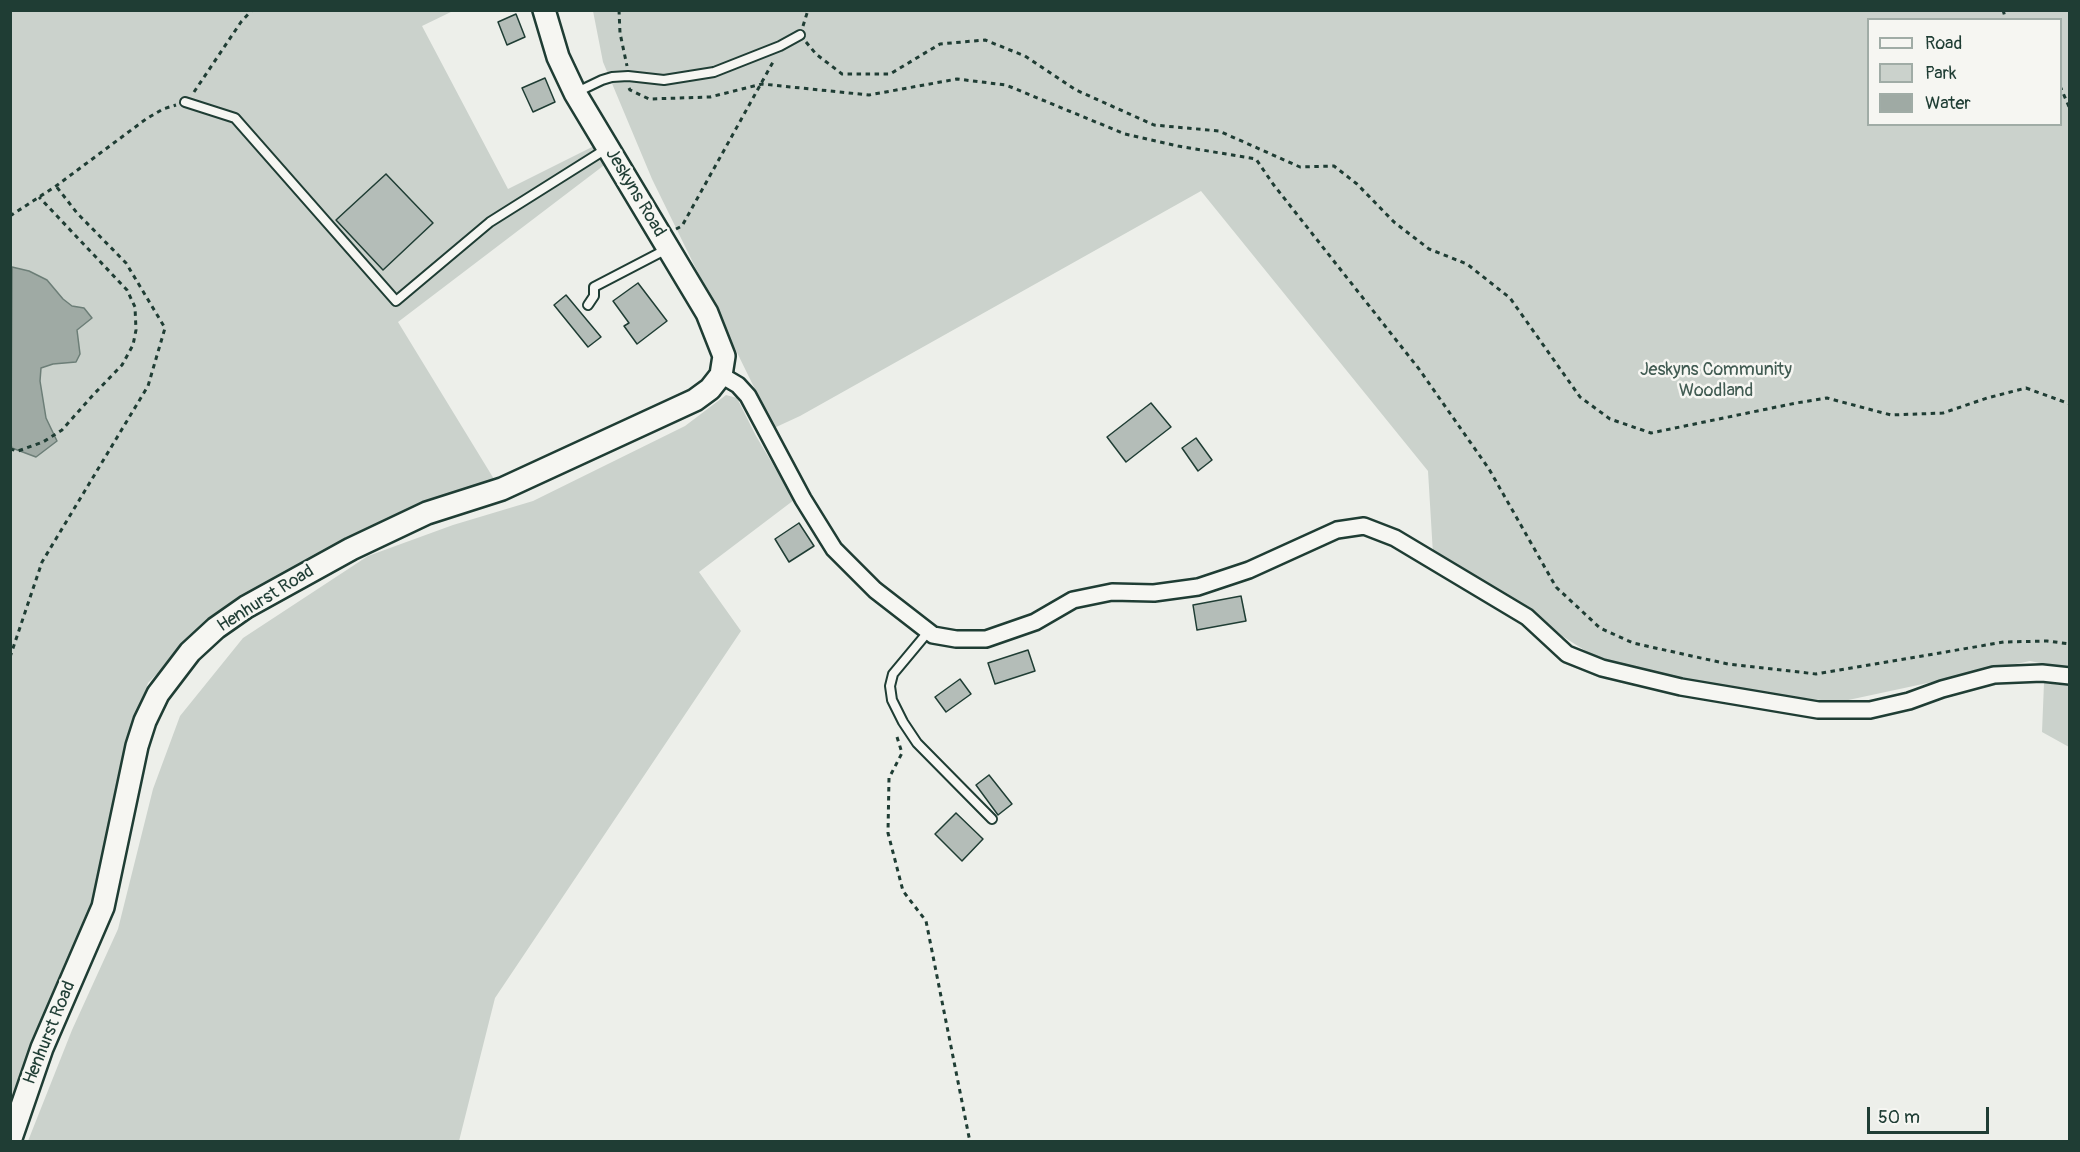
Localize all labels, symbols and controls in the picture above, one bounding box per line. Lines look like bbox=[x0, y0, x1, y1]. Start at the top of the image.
legend bbox=[1867, 18, 2062, 126]
text: Road bbox=[1925, 32, 1962, 55]
text: Park bbox=[1925, 62, 1957, 85]
text: Water bbox=[1925, 92, 1971, 115]
street label: Jeskyns Road bbox=[600, 145, 670, 241]
park label: Jeskyns Community Woodland bbox=[1640, 359, 1792, 401]
street label: Henhurst Road bbox=[214, 561, 318, 637]
street label: Henhurst Road bbox=[19, 978, 81, 1088]
scale bar bbox=[1870, 1095, 1992, 1133]
text: 50 m bbox=[1878, 1106, 1920, 1129]

